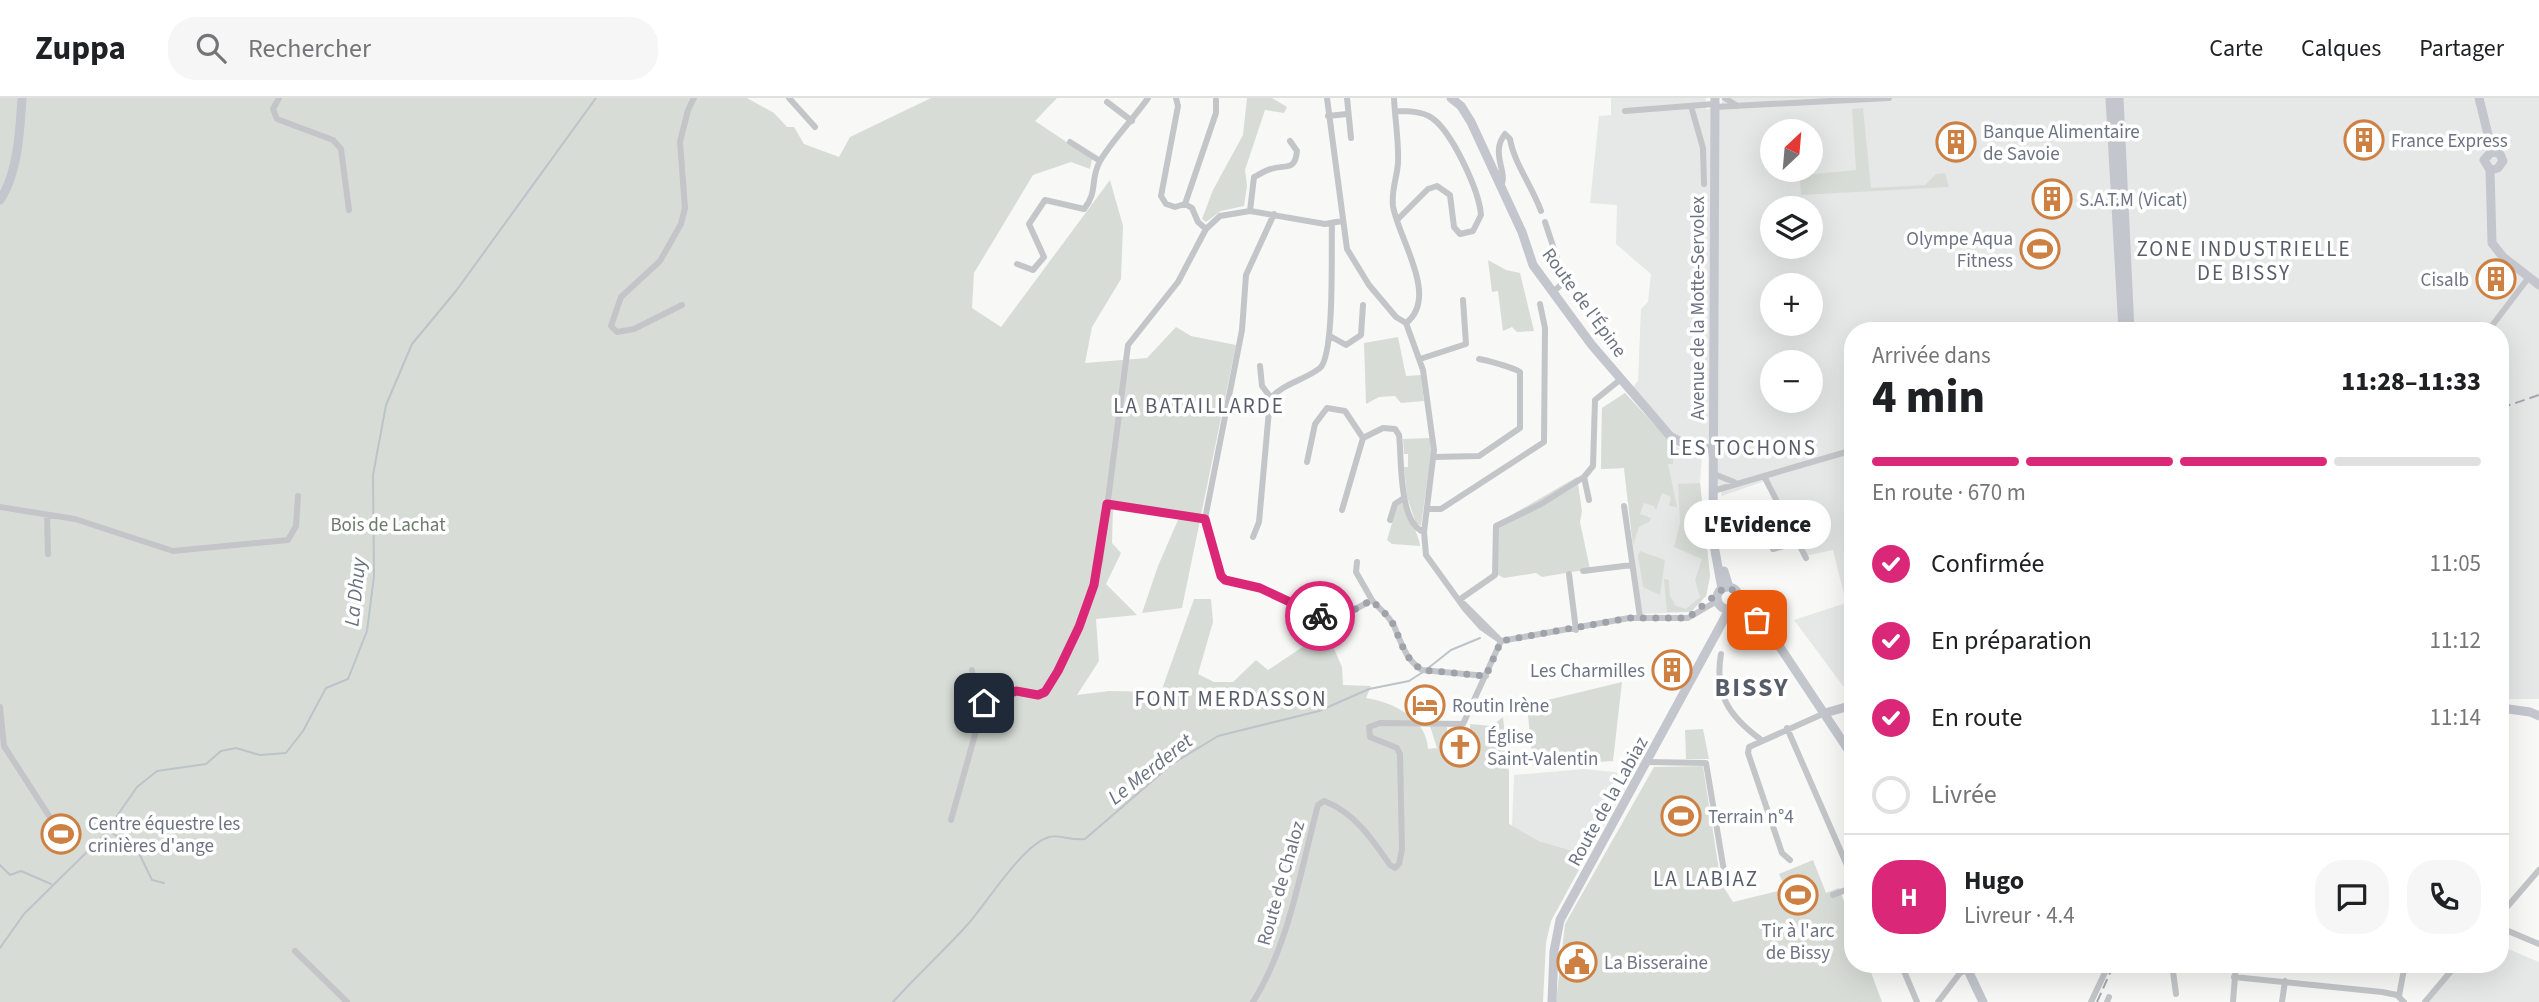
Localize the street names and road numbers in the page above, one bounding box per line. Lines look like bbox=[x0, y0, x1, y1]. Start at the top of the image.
street label: Avenue de la Motte-Servolex bbox=[1685, 196, 1712, 420]
street label: Route de l'Épine bbox=[1535, 243, 1633, 363]
street label: Route de la Labiaz bbox=[1562, 732, 1655, 871]
street label: Route de Chaloz bbox=[1251, 818, 1312, 949]

